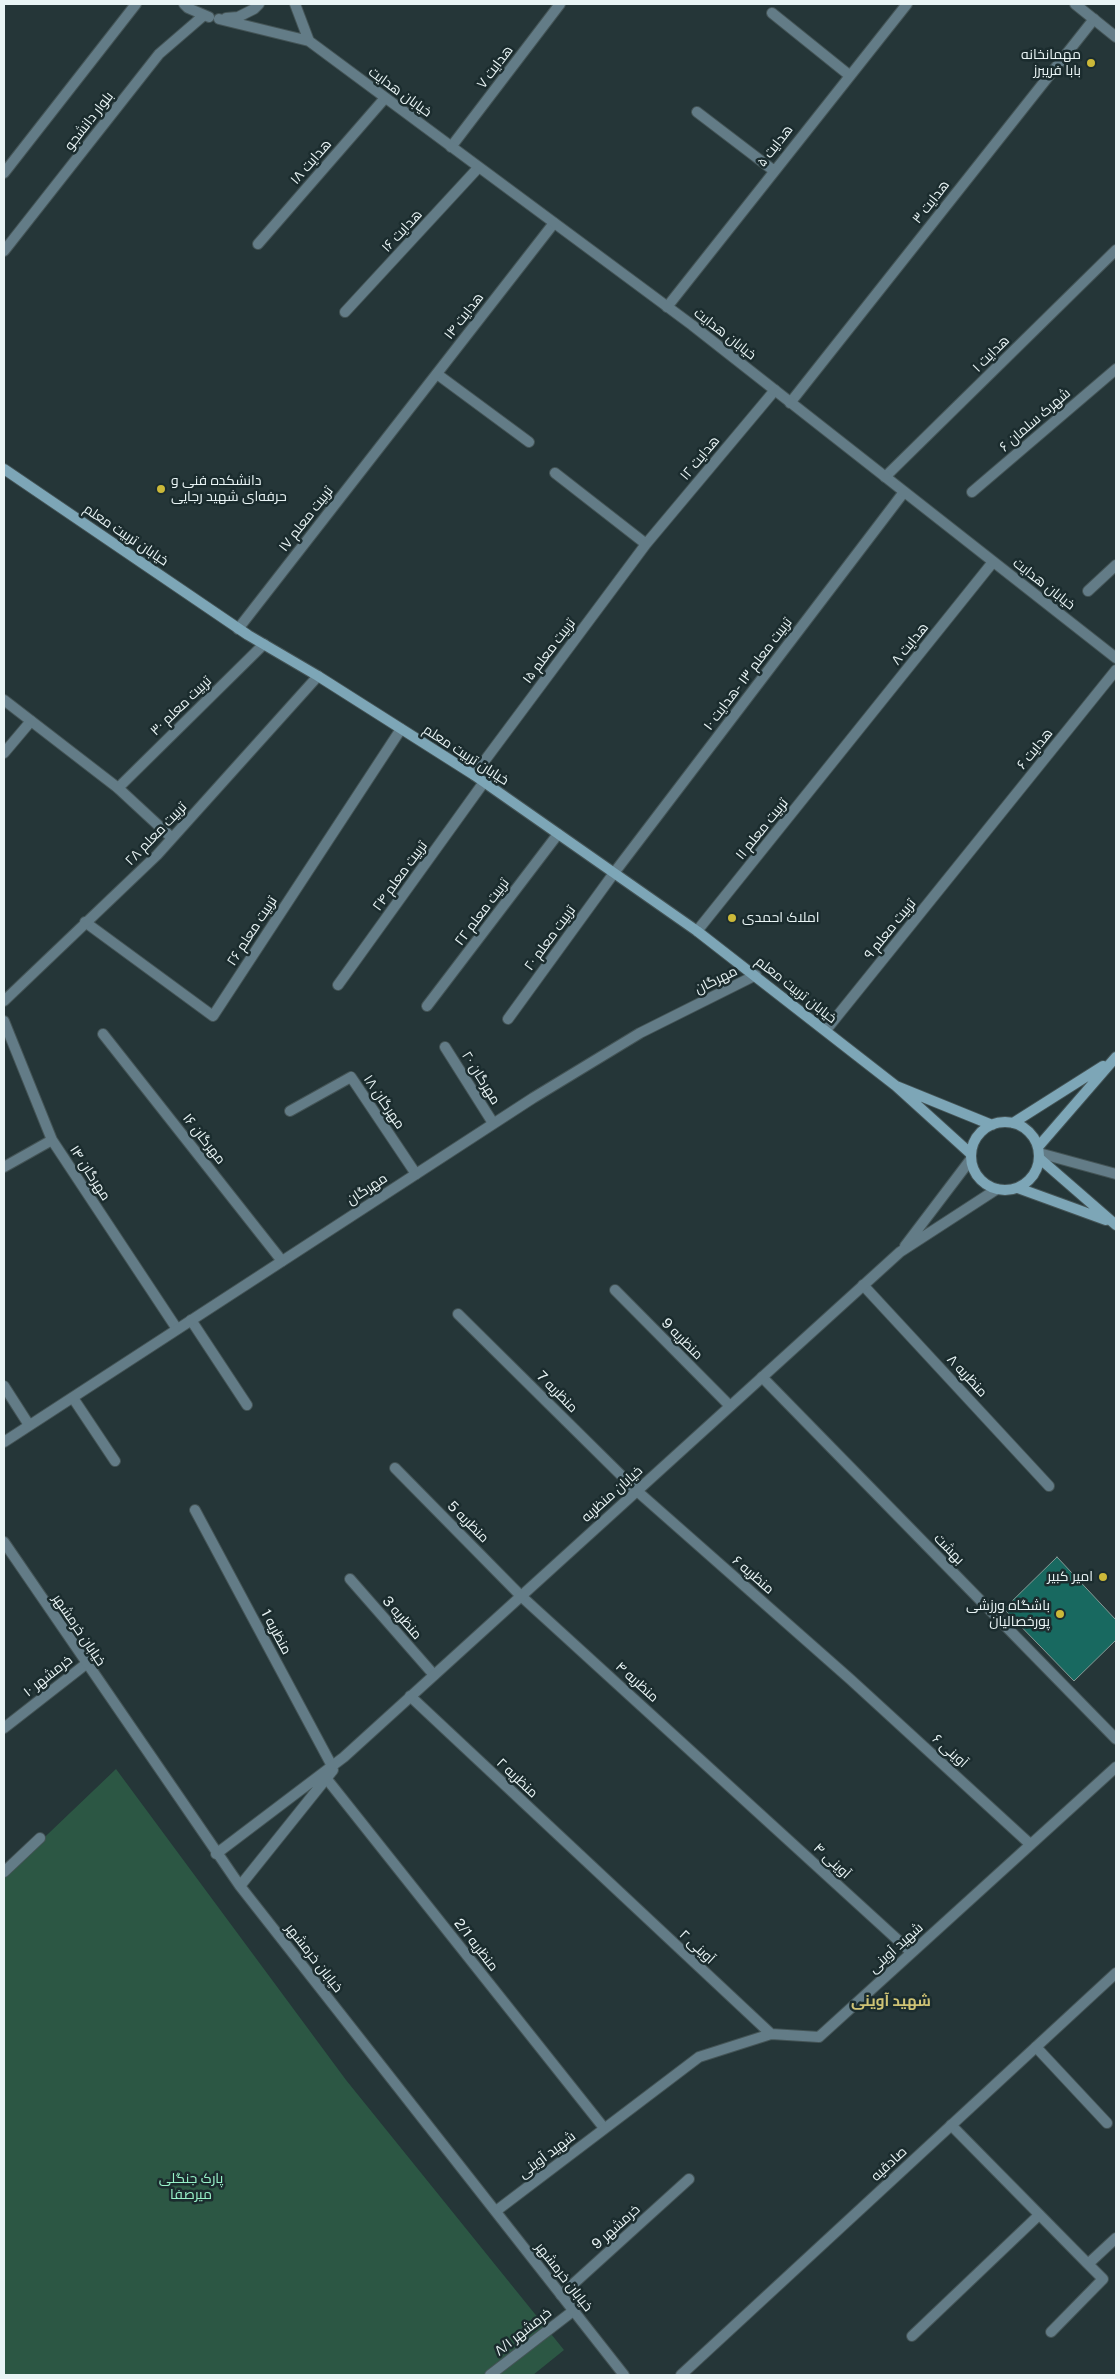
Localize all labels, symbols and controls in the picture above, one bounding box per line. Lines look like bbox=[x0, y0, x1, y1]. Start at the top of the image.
street label: هدایت ۷ bbox=[473, 42, 517, 92]
place label: مهمانخانه بابا فریبرز bbox=[1021, 47, 1081, 80]
marker: مهمانخانه بابا فریبرز bbox=[1085, 57, 1097, 69]
street label: خیابان هدایت bbox=[365, 63, 435, 121]
street label: بلوار دانشجو bbox=[61, 88, 117, 154]
street label: هدایت ۵ bbox=[753, 122, 797, 170]
street label: هدایت ۱۸ bbox=[287, 136, 335, 188]
street label: هدایت ۳ bbox=[909, 177, 953, 227]
street label: هدایت ۱۶ bbox=[378, 206, 426, 256]
street label: هدایت ۱۴ bbox=[441, 289, 487, 343]
street label: خیابان هدایت bbox=[691, 305, 759, 363]
street label: هدایت ۱ bbox=[969, 332, 1013, 376]
street label: شهرک سلمان ۶ bbox=[996, 385, 1074, 455]
street label: هدایت ۱۲ bbox=[677, 432, 723, 484]
place label: دانشکده فنی و حرفه‌ای شهید رجایی bbox=[171, 473, 287, 506]
marker: دانشکده فنی و حرفه‌ای شهید رجایی bbox=[155, 483, 167, 495]
street label: تربیت معلم ۱۷ bbox=[275, 483, 337, 555]
street label: خیابان تربیت معلم bbox=[80, 500, 172, 570]
street label: خیابان هدایت bbox=[1010, 555, 1078, 613]
street label: تربیت معلم ۱۳ -هدایت ۱۰ bbox=[700, 614, 796, 734]
street label: تربیت معلم ۱۵ bbox=[519, 615, 579, 687]
street label: هدایت ۸ bbox=[888, 619, 932, 669]
street label: تربیت معلم ۳۰ bbox=[147, 673, 215, 739]
street label: خیابان تربیت معلم bbox=[420, 721, 512, 789]
street label: هدایت ۶ bbox=[1013, 725, 1057, 773]
street label: تربیت معلم ۱۱ bbox=[732, 795, 792, 863]
street label: تربیت معلم ۲۸ bbox=[122, 799, 190, 869]
street label: تربیت معلم ۲۴ bbox=[369, 838, 431, 914]
street label: تربیت معلم ۲۲ bbox=[451, 875, 513, 949]
street label: تربیت معلم ۲۶ bbox=[223, 893, 281, 969]
street label: تربیت معلم ۹ bbox=[861, 895, 919, 963]
street label: تربیت معلم ۲۰ bbox=[521, 902, 579, 974]
place label: املاک احمدی bbox=[742, 910, 820, 926]
marker: املاک احمدی bbox=[726, 912, 738, 924]
street label: خیابان تربیت معلم bbox=[752, 953, 840, 1027]
street label: مهرگان bbox=[692, 963, 740, 997]
street label: مهرگان ۲۰ bbox=[458, 1048, 504, 1108]
street label: مهرگان ۱۸ bbox=[360, 1072, 408, 1132]
street label: مهرگان ۱۶ bbox=[179, 1110, 229, 1168]
street label: مهرگان ۱۴ bbox=[66, 1142, 114, 1204]
street label: مهرگان bbox=[343, 1170, 391, 1208]
street label: منظریه 9 bbox=[658, 1315, 706, 1363]
street label: منظریه ۸ bbox=[943, 1351, 991, 1401]
street label: منظریه 7 bbox=[533, 1368, 581, 1416]
street label: خیابان منظریه bbox=[578, 1462, 646, 1526]
street label: منظریه 5 bbox=[444, 1498, 492, 1546]
street label: بهشت bbox=[930, 1530, 968, 1568]
street label: منظریه ۶ bbox=[729, 1552, 777, 1598]
place label: امیر کبیر bbox=[1047, 1569, 1093, 1585]
marker: امیر کبیر bbox=[1097, 1571, 1109, 1583]
street label: خیابان خرمشهر bbox=[49, 1591, 109, 1669]
street label: منظریه 3 bbox=[379, 1593, 425, 1643]
place label: باشگاه ورزشی پورخصالیان bbox=[966, 1598, 1050, 1630]
street label: منظریه 1 bbox=[257, 1607, 295, 1657]
marker: باشگاه ورزشی پورخصالیان bbox=[1054, 1608, 1066, 1620]
street label: خرمشهر ۱۰ bbox=[20, 1652, 76, 1700]
street label: منظریه ۴ bbox=[612, 1658, 662, 1706]
street label: آوینی ۶ bbox=[929, 1731, 971, 1771]
street label: منظریه ۲ bbox=[493, 1755, 541, 1801]
street label: آوینی ۴ bbox=[810, 1840, 854, 1882]
street label: منظریه 2/1 bbox=[450, 1915, 502, 1975]
street label: شهید آوینی bbox=[865, 1919, 927, 1977]
street label: خیابان خرمشهر bbox=[282, 1920, 346, 1996]
street label: آوینی ۲ bbox=[676, 1926, 718, 1968]
district label: شهید آوینی bbox=[851, 1992, 931, 2010]
street label: شهید آوینی bbox=[515, 2128, 579, 2182]
street label: صادقیه bbox=[868, 2143, 910, 2185]
park label: پارک جنگلی میرصفا bbox=[159, 2171, 223, 2204]
street label: خرمشهر 9 bbox=[589, 2201, 643, 2253]
street label: خیابان خرمشهر bbox=[532, 2239, 596, 2315]
street label: خرمشهر ۸/۱ bbox=[491, 2305, 555, 2359]

